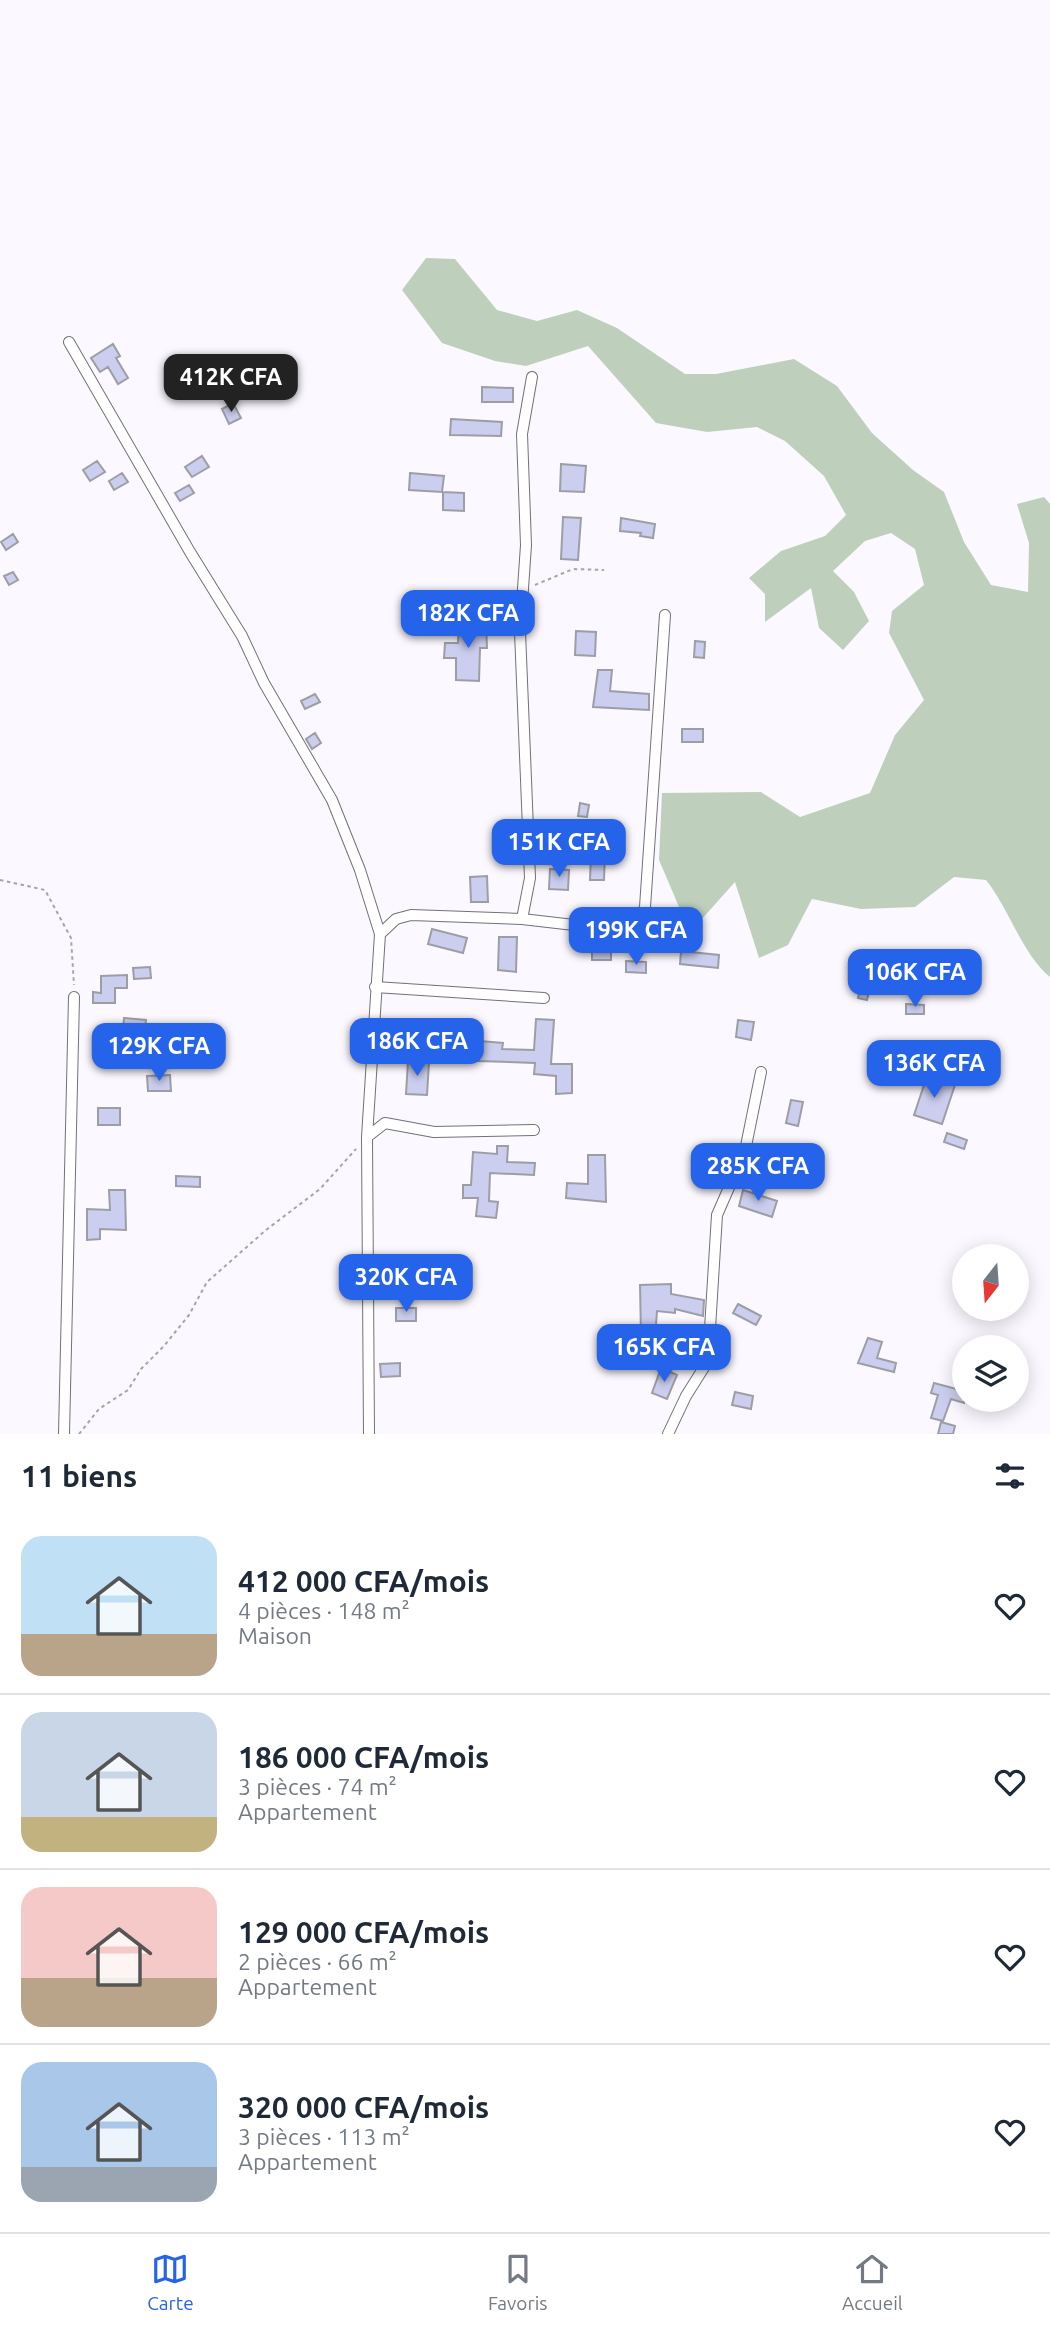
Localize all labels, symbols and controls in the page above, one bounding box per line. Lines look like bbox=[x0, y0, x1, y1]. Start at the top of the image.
pin: 412K CFA bbox=[159, 354, 303, 414]
text: 412K CFA bbox=[180, 364, 282, 389]
pin: 182K CFA bbox=[396, 590, 540, 650]
text: 182K CFA bbox=[417, 600, 519, 625]
pin: 151K CFA bbox=[487, 820, 631, 879]
text: 151K CFA bbox=[508, 829, 610, 854]
pin: 199K CFA bbox=[564, 908, 708, 967]
text: 199K CFA bbox=[585, 917, 687, 942]
pin: 106K CFA bbox=[843, 950, 987, 1009]
text: 106K CFA bbox=[864, 959, 966, 984]
pin: 186K CFA bbox=[345, 1018, 489, 1078]
pin: 129K CFA bbox=[87, 1024, 231, 1083]
text: 186K CFA bbox=[366, 1028, 468, 1053]
text: 129K CFA bbox=[108, 1033, 210, 1058]
pin: 136K CFA bbox=[862, 1040, 1006, 1100]
text: 136K CFA bbox=[883, 1050, 985, 1075]
pin: 285K CFA bbox=[686, 1144, 830, 1203]
text: 285K CFA bbox=[707, 1153, 809, 1178]
north arrow bbox=[952, 1244, 1029, 1321]
map controls bbox=[952, 1244, 1029, 1412]
pin: 320K CFA bbox=[334, 1254, 478, 1314]
text: 320K CFA bbox=[355, 1264, 457, 1289]
pin: 165K CFA bbox=[592, 1324, 736, 1384]
text: 165K CFA bbox=[613, 1334, 715, 1359]
button: layers bbox=[952, 1335, 1029, 1412]
icon: filters bbox=[991, 1457, 1029, 1495]
text: 11 biens bbox=[21, 1459, 137, 1493]
icon: home bbox=[77, 1564, 161, 1648]
text: 412 000 CFA/mois bbox=[238, 1564, 489, 1598]
icon: heart bbox=[991, 1587, 1029, 1625]
text: 4 pièces · 148 m² bbox=[238, 1598, 410, 1623]
text: Maison bbox=[238, 1623, 312, 1648]
icon: home bbox=[77, 1740, 161, 1824]
text: 186 000 CFA/mois bbox=[238, 1740, 489, 1774]
icon: heart bbox=[991, 1763, 1029, 1801]
text: 3 pièces · 74 m² bbox=[238, 1774, 397, 1799]
text: Appartement bbox=[238, 1799, 377, 1824]
icon: home bbox=[77, 1915, 161, 1999]
text: 129 000 CFA/mois bbox=[238, 1915, 489, 1949]
icon: heart bbox=[991, 1938, 1029, 1976]
text: 2 pièces · 66 m² bbox=[238, 1949, 397, 1974]
text: Appartement bbox=[238, 1974, 377, 1999]
icon: home bbox=[77, 2090, 161, 2174]
text: 320 000 CFA/mois bbox=[238, 2090, 489, 2124]
icon: heart bbox=[991, 2113, 1029, 2151]
text: 3 pièces · 113 m² bbox=[238, 2124, 410, 2149]
text: Appartement bbox=[238, 2149, 377, 2174]
tab: Carte bbox=[147, 2250, 194, 2314]
tab: Favoris bbox=[488, 2250, 548, 2314]
tab: Accueil bbox=[842, 2250, 903, 2314]

